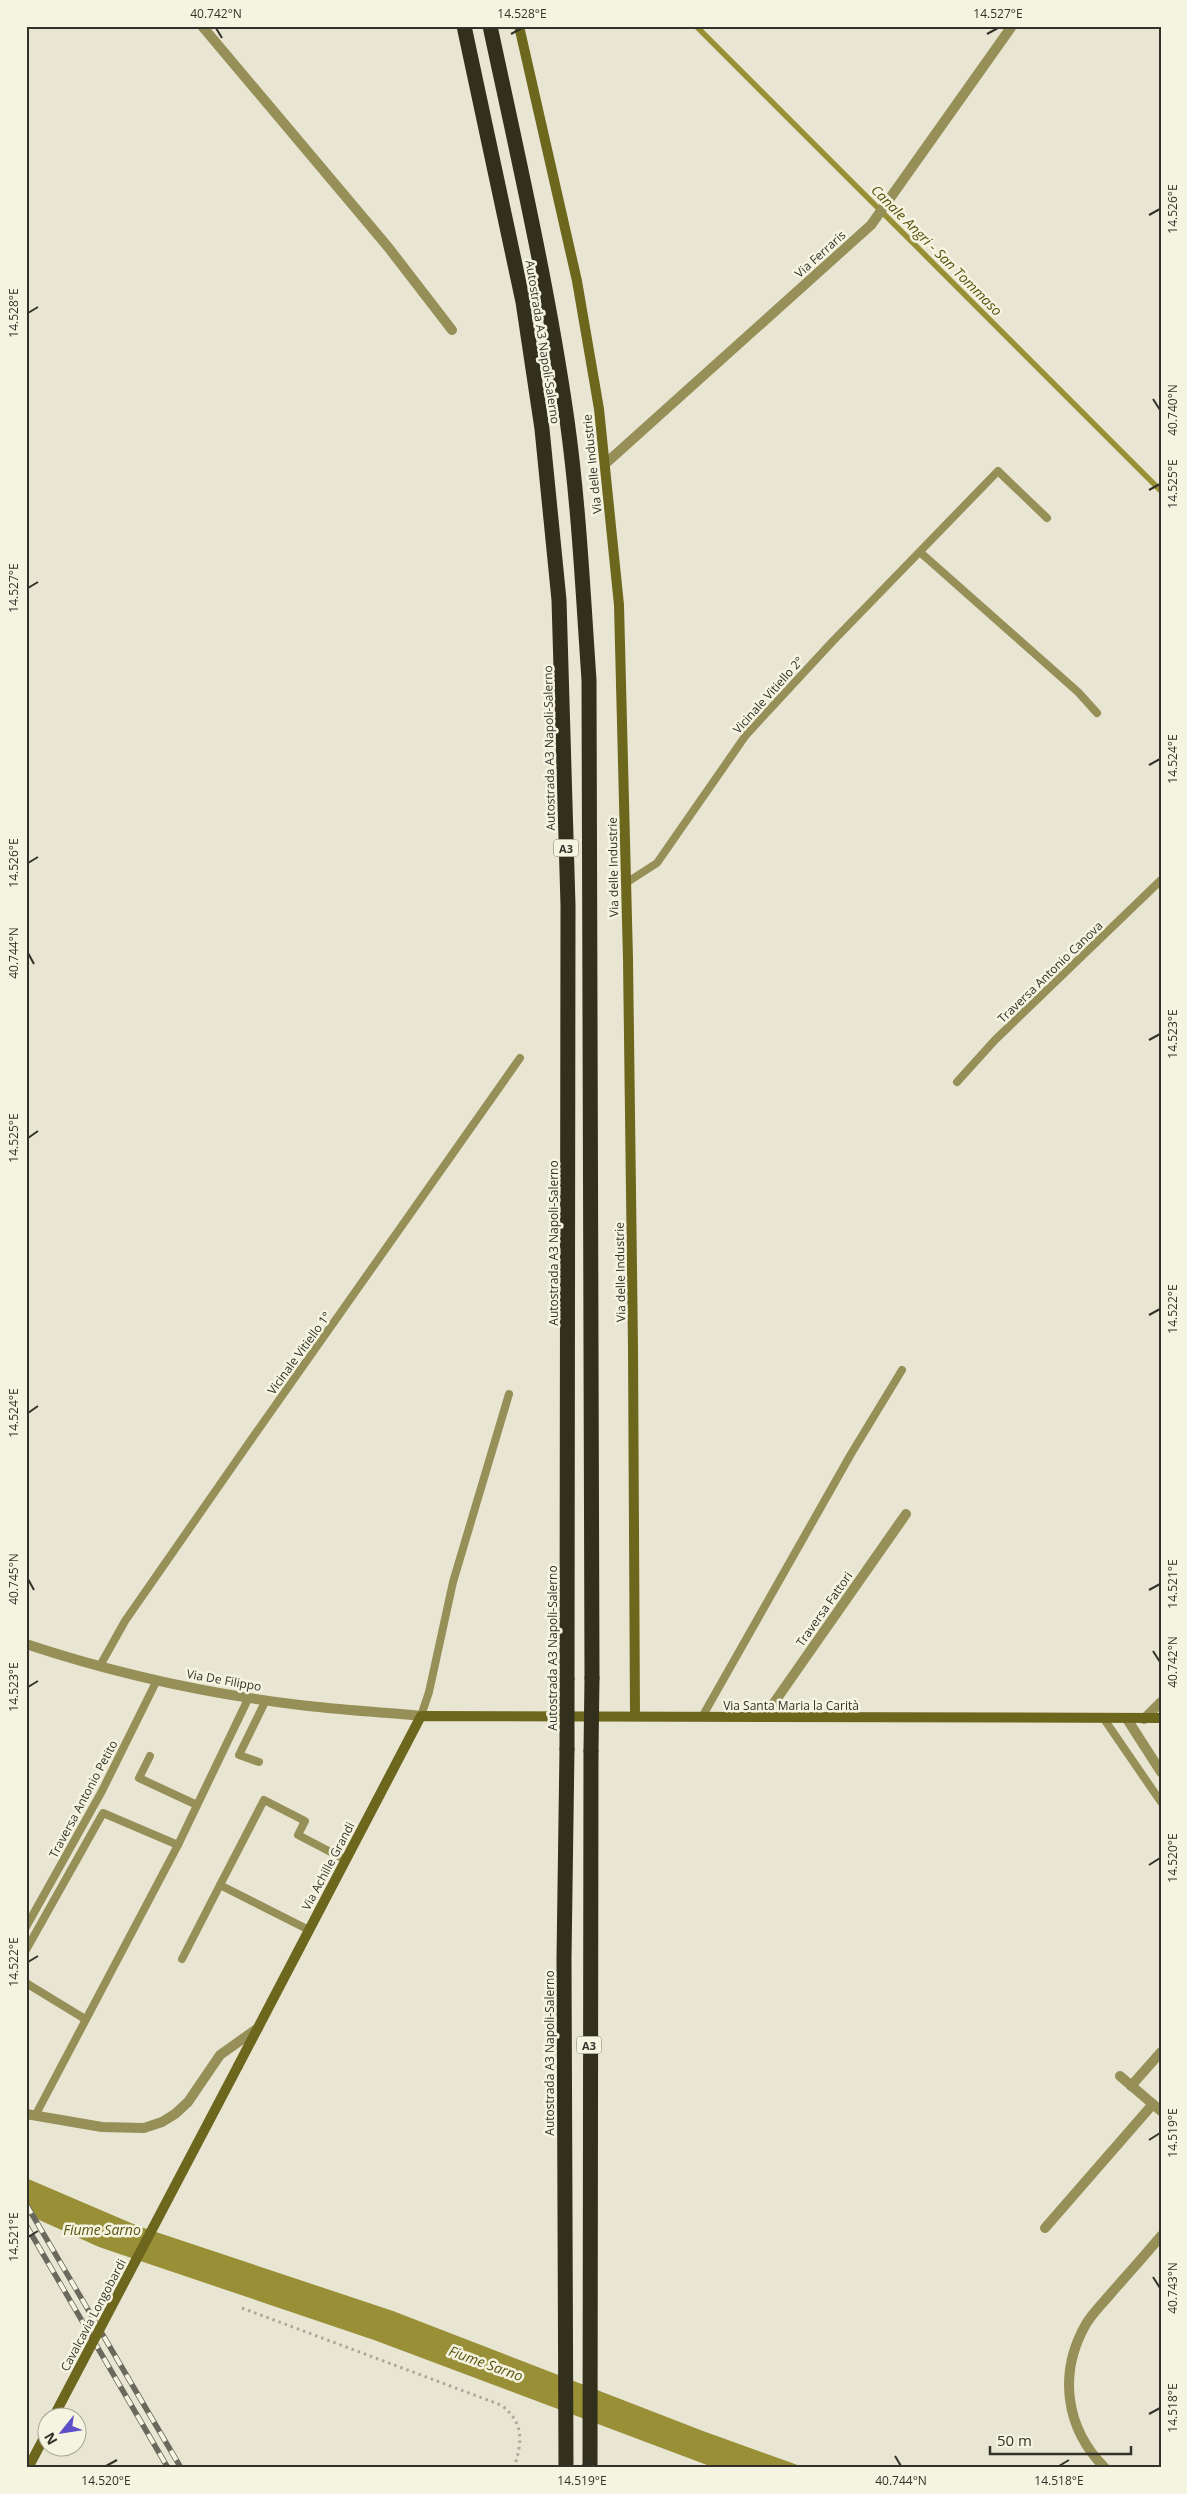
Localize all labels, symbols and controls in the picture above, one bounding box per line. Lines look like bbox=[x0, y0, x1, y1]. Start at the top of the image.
text: 40.742°N bbox=[190, 5, 242, 22]
text: 14.528°E bbox=[497, 5, 547, 22]
text: 14.527°E bbox=[973, 5, 1023, 22]
water label: Canale Angri - San Tommaso bbox=[867, 180, 1007, 320]
text: 14.526°E bbox=[1164, 184, 1181, 234]
street label: Via Ferraris bbox=[791, 226, 849, 281]
street label: Autostrada A3 Napoli-Salerno bbox=[522, 259, 564, 425]
text: 14.528°E bbox=[5, 288, 22, 338]
text: 40.740°N bbox=[1164, 384, 1181, 436]
street label: Via delle Industrie bbox=[578, 413, 606, 515]
text: 14.525°E bbox=[1164, 459, 1181, 509]
text: 14.527°E bbox=[5, 563, 22, 613]
street label: Vicinale Vitiello 2° bbox=[729, 653, 807, 737]
street label: Autostrada A3 Napoli-Salerno bbox=[539, 665, 559, 831]
text: 14.524°E bbox=[1164, 734, 1181, 784]
street label: Via delle Industrie bbox=[604, 817, 622, 917]
text: 14.526°E bbox=[5, 838, 22, 888]
road number: A3 bbox=[554, 840, 578, 856]
street label: Traversa Antonio Canova bbox=[994, 917, 1106, 1027]
text: 40.744°N bbox=[5, 927, 22, 979]
text: 14.523°E bbox=[1164, 1009, 1181, 1059]
text: 14.525°E bbox=[5, 1113, 22, 1163]
street label: Autostrada A3 Napoli-Salerno bbox=[545, 1160, 562, 1326]
street label: Via delle Industrie bbox=[611, 1222, 629, 1322]
text: 14.522°E bbox=[1164, 1284, 1181, 1334]
street label: Vicinale Vitiello 1° bbox=[263, 1308, 335, 1398]
text: 14.524°E bbox=[5, 1388, 22, 1438]
text: 40.745°N bbox=[5, 1553, 22, 1605]
text: 14.521°E bbox=[1164, 1559, 1181, 1609]
street label: Autostrada A3 Napoli-Salerno bbox=[544, 1565, 561, 1731]
street label: Traversa Fattori bbox=[792, 1568, 856, 1650]
text: 40.742°N bbox=[1164, 1636, 1181, 1688]
text: 14.523°E bbox=[5, 1662, 22, 1712]
street label: Via De Filippo bbox=[185, 1665, 263, 1695]
street label: Via Santa Maria la Carità bbox=[723, 1697, 859, 1714]
street label: Traversa Antonio Petito bbox=[45, 1737, 121, 1861]
street label: Via Achille Grandi bbox=[298, 1819, 358, 1913]
text: 14.520°E bbox=[1164, 1833, 1181, 1883]
text: 14.522°E bbox=[5, 1937, 22, 1987]
street label: Autostrada A3 Napoli-Salerno bbox=[541, 1970, 558, 2136]
road number: A3 bbox=[576, 2036, 602, 2054]
text: 14.519°E bbox=[1164, 2108, 1181, 2158]
text: 14.521°E bbox=[5, 2212, 22, 2262]
water label: Fiume Sarno bbox=[63, 2220, 141, 2239]
street label: Cavalcavia Longobardi bbox=[56, 2256, 130, 2374]
text: 40.743°N bbox=[1164, 2262, 1181, 2314]
water label: Fiume Sarno bbox=[446, 2341, 526, 2385]
text: 14.518°E bbox=[1164, 2383, 1181, 2433]
north arrow bbox=[38, 2406, 88, 2456]
scale bar bbox=[990, 2424, 1131, 2456]
text: N bbox=[39, 2429, 61, 2448]
text: 50 m bbox=[997, 2430, 1032, 2450]
text: 14.520°E bbox=[81, 2472, 131, 2489]
text: 14.519°E bbox=[557, 2472, 607, 2489]
text: 40.744°N bbox=[875, 2472, 927, 2489]
text: 14.518°E bbox=[1034, 2472, 1084, 2489]

